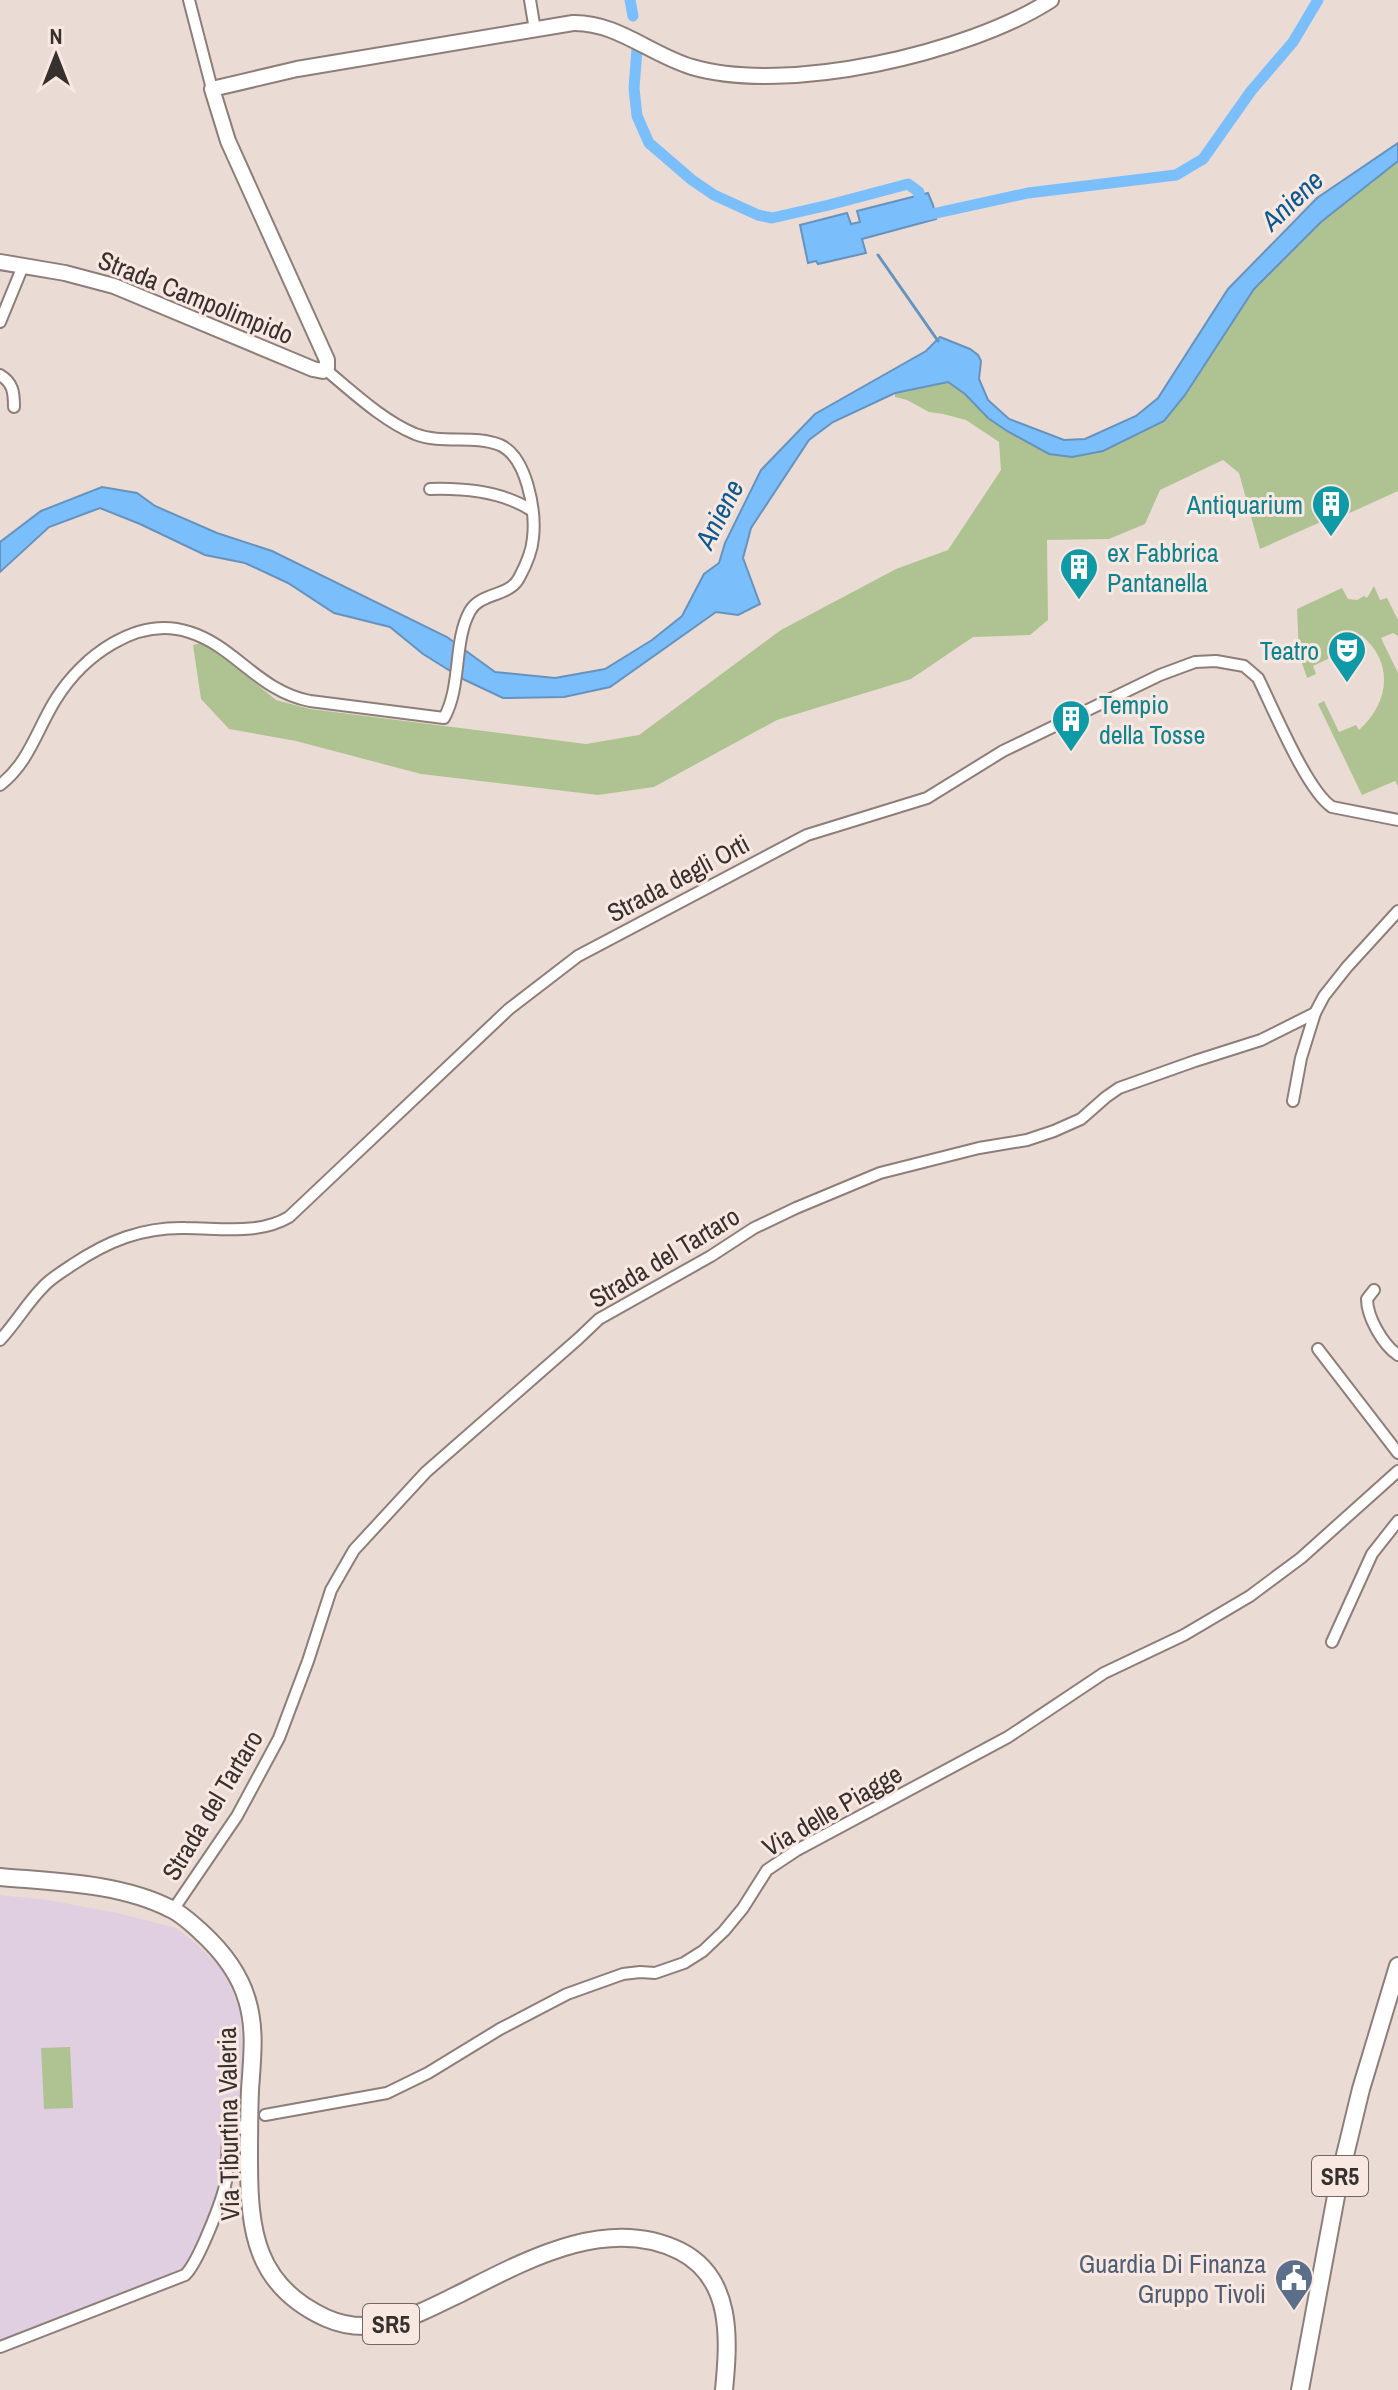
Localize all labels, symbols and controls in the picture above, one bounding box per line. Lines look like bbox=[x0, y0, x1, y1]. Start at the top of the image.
north arrow bbox=[16, 16, 96, 96]
text: N bbox=[49, 21, 63, 51]
water label: Aniene bbox=[1251, 161, 1332, 240]
street label: Strada Campolimpido bbox=[93, 242, 299, 352]
water label: Aniene bbox=[685, 473, 752, 557]
building icon: Antiquarium bbox=[1310, 483, 1352, 538]
place label: Antiquarium bbox=[1186, 487, 1303, 522]
place label: ex Fabbrica Pantanella bbox=[1107, 535, 1219, 600]
building icon: ex Fabbrica Pantanella bbox=[1058, 546, 1100, 601]
theatre icon: Teatro bbox=[1326, 629, 1368, 684]
place label: Teatro bbox=[1260, 633, 1319, 668]
place label: Tempio della Tosse bbox=[1099, 687, 1205, 752]
building icon: Tempio della Tosse bbox=[1050, 698, 1092, 753]
street label: Strada degli Orti bbox=[601, 826, 755, 930]
street label: Strada del Tartaro bbox=[582, 1198, 746, 1316]
street label: Strada del Tartaro bbox=[153, 1723, 271, 1887]
street label: Via delle Piagge bbox=[756, 1756, 908, 1864]
street label: Via Tiburtina Valeria bbox=[209, 2027, 247, 2221]
road number: SR5 bbox=[1312, 2156, 1368, 2196]
place label: Guardia Di Finanza Gruppo Tivoli bbox=[1079, 2246, 1266, 2311]
public building icon: Guardia Di Finanza Gruppo Tivoli bbox=[1273, 2257, 1315, 2312]
road number: SR5 bbox=[363, 2304, 419, 2344]

